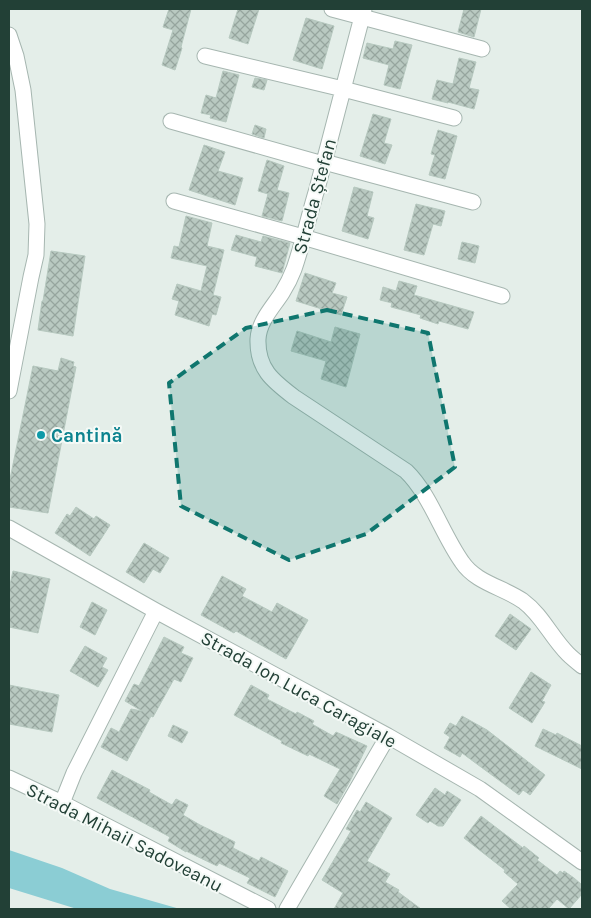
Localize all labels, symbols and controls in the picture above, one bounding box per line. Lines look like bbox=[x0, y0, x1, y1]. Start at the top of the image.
street label: Strada Ștefan bbox=[289, 136, 341, 257]
place label: Cantină bbox=[51, 425, 123, 447]
marker: Cantină bbox=[35, 429, 47, 441]
street label: Strada Ion Luca Caragiale bbox=[197, 627, 400, 753]
street label: Strada Mihail Sadoveanu bbox=[23, 779, 227, 897]

